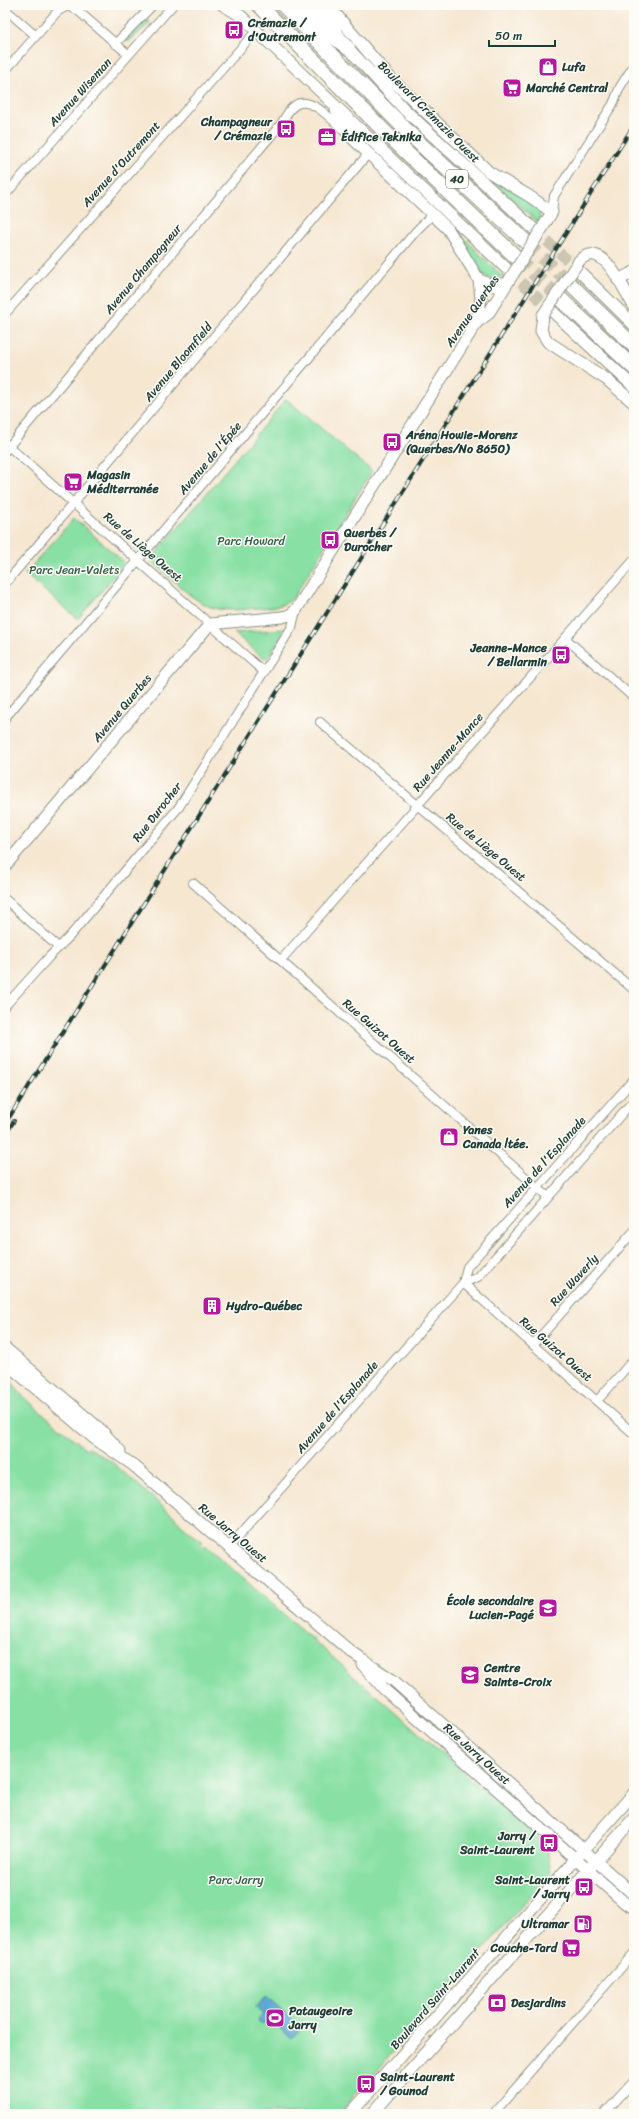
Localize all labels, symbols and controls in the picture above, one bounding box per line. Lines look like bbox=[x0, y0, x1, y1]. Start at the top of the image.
place label: Crémazie / d'Outremont bbox=[247, 12, 317, 48]
bus stop icon: Crémazie / d'Outremont bbox=[223, 19, 245, 41]
scale bar bbox=[489, 22, 555, 48]
text: 50 m bbox=[495, 25, 522, 47]
street label: Avenue Wiseman bbox=[42, 52, 118, 132]
street label: Boulevard Crémazie Ouest bbox=[372, 55, 486, 169]
shop icon: Lufa bbox=[537, 56, 559, 78]
place label: Lufa bbox=[562, 56, 586, 78]
supermarket icon: Marché Central bbox=[501, 77, 523, 99]
place label: Marché Central bbox=[525, 77, 609, 99]
place label: Champagneur / Crémazie bbox=[200, 111, 273, 147]
street label: Avenue d'Outremont bbox=[75, 116, 166, 213]
bus stop icon: Champagneur / Crémazie bbox=[275, 118, 297, 140]
office icon: Édifice Teknika bbox=[316, 126, 338, 148]
place label: Édifice Teknika bbox=[341, 126, 422, 148]
road number: 40 bbox=[446, 170, 468, 188]
street label: Avenue Champagneur bbox=[98, 218, 188, 320]
street label: Avenue Querbes bbox=[438, 270, 505, 352]
street label: Avenue Bloomfield bbox=[137, 317, 218, 407]
street label: Avenue de l'Épée bbox=[172, 416, 247, 500]
place label: Aréna Howie-Morenz (Querbes/No 8650) bbox=[405, 424, 518, 460]
bus stop icon: Aréna Howie-Morenz (Querbes/No 8650) bbox=[381, 431, 403, 453]
place label: Magasin Méditerranée bbox=[86, 464, 160, 500]
supermarket icon: Magasin Méditerranée bbox=[62, 471, 84, 493]
street label: Rue de Liège Ouest bbox=[98, 506, 188, 588]
place label: Querbes / Durocher bbox=[343, 522, 398, 558]
bus stop icon: Querbes / Durocher bbox=[319, 529, 341, 551]
park label: Parc Howard bbox=[217, 530, 285, 552]
park label: Parc Jean-Valets bbox=[29, 559, 119, 581]
place label: Jeanne-Mance / Bellarmin bbox=[469, 637, 548, 673]
bus stop icon: Jeanne-Mance / Bellarmin bbox=[550, 644, 572, 666]
street label: Avenue Querbes bbox=[86, 669, 157, 748]
street label: Rue Jeanne-Mance bbox=[407, 707, 489, 797]
street label: Rue Durocher bbox=[126, 776, 188, 847]
street label: Rue de Liège Ouest bbox=[441, 807, 531, 887]
street label: Rue Guizot Ouest bbox=[337, 993, 421, 1069]
street label: Avenue de l'Esplanade bbox=[496, 1111, 592, 1214]
place label: Yanes Canada ltée. bbox=[462, 1119, 529, 1155]
shop icon: Yanes Canada ltée. bbox=[438, 1126, 460, 1148]
street label: Rue Waverly bbox=[544, 1248, 604, 1311]
building icon: Hydro-Québec bbox=[201, 1295, 223, 1317]
place label: Hydro-Québec bbox=[225, 1295, 302, 1317]
street label: Rue Guizot Ouest bbox=[514, 1311, 598, 1387]
street label: Avenue de l'Esplanade bbox=[289, 1355, 384, 1459]
street label: Rue Jarry Ouest bbox=[193, 1497, 273, 1569]
place label: École secondaire Lucien-Pagé bbox=[447, 1590, 535, 1626]
school or university icon: École secondaire Lucien-Pagé bbox=[537, 1597, 559, 1619]
place label: Centre Sainte-Croix bbox=[483, 1657, 553, 1693]
school or university icon: Centre Sainte-Croix bbox=[459, 1664, 481, 1686]
street label: Rue Jarry Ouest bbox=[438, 1717, 516, 1791]
place label: Jarry / Saint-Laurent bbox=[459, 1825, 537, 1861]
bus stop icon: Jarry / Saint-Laurent bbox=[538, 1832, 560, 1854]
park label: Parc Jarry bbox=[208, 1869, 264, 1891]
place label: Saint-Laurent / Jarry bbox=[494, 1869, 571, 1905]
bus stop icon: Saint-Laurent / Jarry bbox=[573, 1876, 595, 1898]
place label: Ultramar bbox=[521, 1913, 570, 1935]
fuel station icon: Ultramar bbox=[572, 1913, 594, 1935]
place label: Couche-Tard bbox=[489, 1937, 559, 1959]
supermarket icon: Couche-Tard bbox=[560, 1937, 582, 1959]
street label: Boulevard Saint-Laurent bbox=[384, 1942, 486, 2055]
bank icon: Desjardins bbox=[486, 1992, 508, 2014]
place label: Desjardins bbox=[511, 1992, 567, 2014]
place label: Pataugeoire Jarry bbox=[288, 2000, 354, 2036]
sports icon: Pataugeoire Jarry bbox=[264, 2007, 286, 2029]
place label: Saint-Laurent / Gounod bbox=[379, 2066, 456, 2102]
bus stop icon: Saint-Laurent / Gounod bbox=[355, 2073, 377, 2095]

